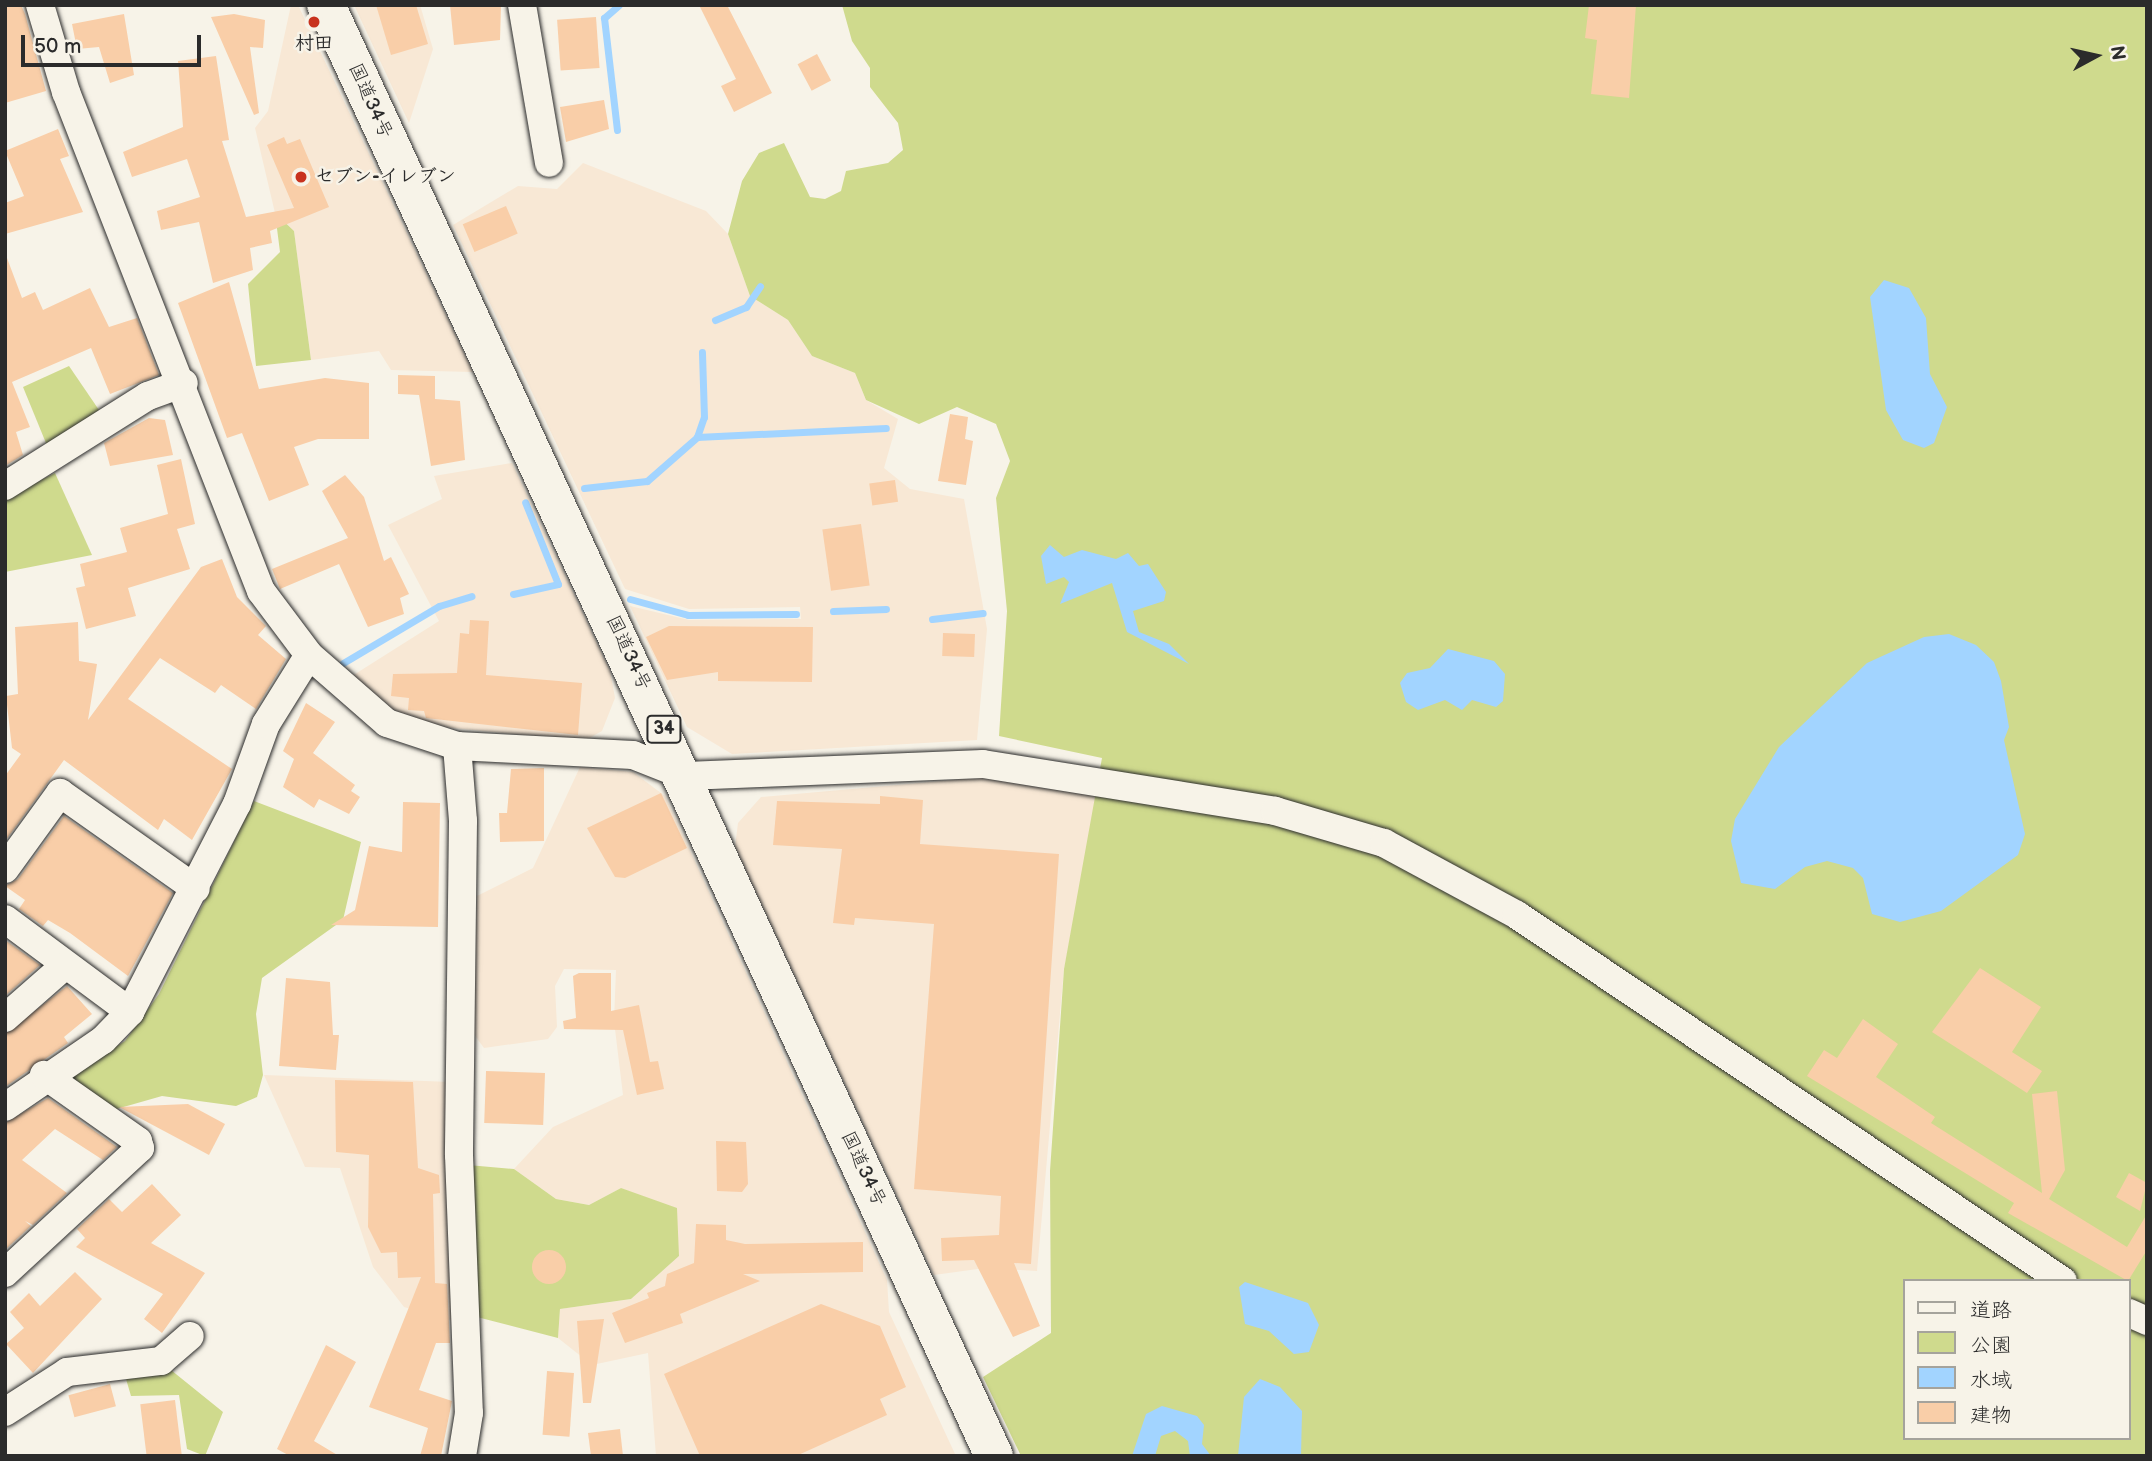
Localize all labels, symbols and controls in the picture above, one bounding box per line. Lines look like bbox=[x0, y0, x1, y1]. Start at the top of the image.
marker: 村田 bbox=[306, 14, 322, 30]
scale bar bbox=[24, 21, 205, 65]
north arrow bbox=[2061, 21, 2131, 91]
place label: 村田 bbox=[295, 33, 333, 55]
text: 50 m bbox=[34, 34, 81, 59]
text: N bbox=[2105, 44, 2130, 62]
street label: 国道34号 bbox=[343, 60, 397, 142]
place label: セブン-イレブン bbox=[315, 166, 456, 188]
marker: セブン-イレブン bbox=[293, 169, 309, 185]
street label: 国道34号 bbox=[601, 612, 655, 694]
road number: 34 bbox=[645, 714, 683, 744]
street label: 国道34号 bbox=[836, 1128, 890, 1210]
legend bbox=[1904, 1279, 2131, 1440]
text: 道路 bbox=[1970, 1298, 2012, 1323]
text: 公園 bbox=[1970, 1333, 2012, 1358]
text: 水域 bbox=[1970, 1368, 2012, 1393]
text: 建物 bbox=[1970, 1403, 2012, 1428]

